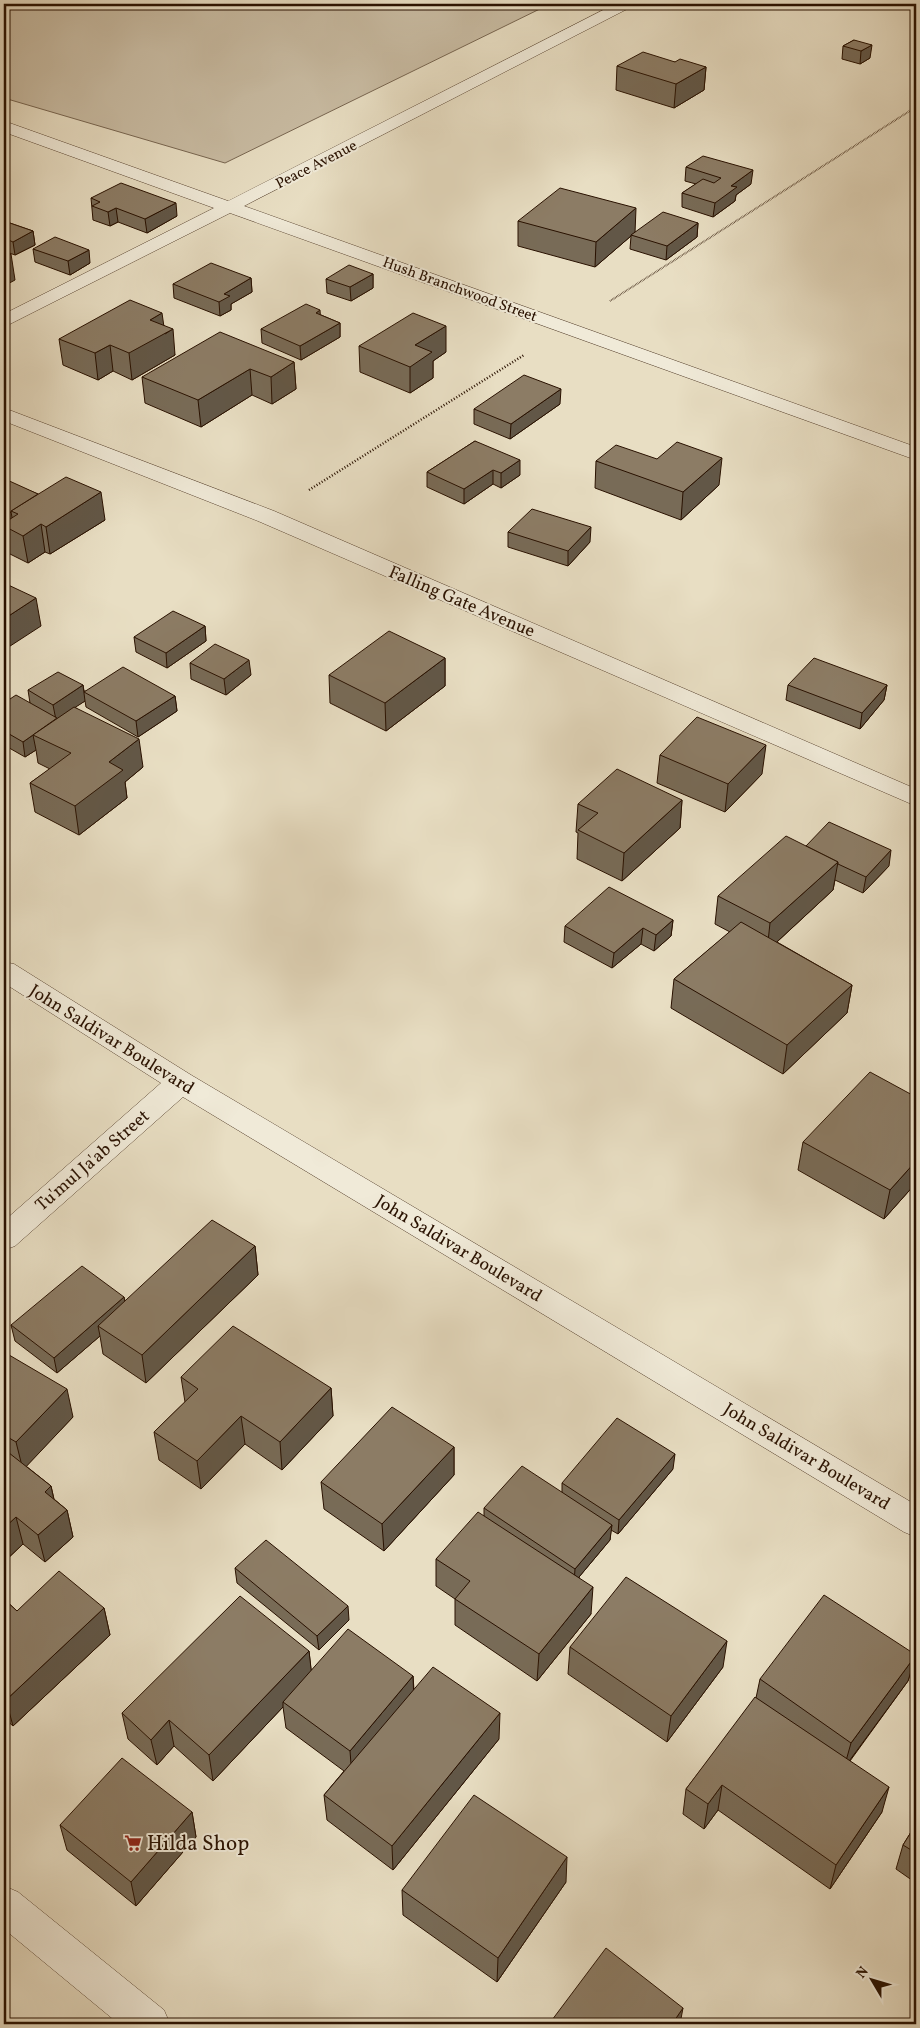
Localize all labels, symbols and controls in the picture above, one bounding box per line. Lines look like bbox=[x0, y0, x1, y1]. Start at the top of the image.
street label: Peace Avenue bbox=[272, 136, 361, 195]
street label: Hush Branchwood Street bbox=[379, 253, 540, 328]
street label: Falling Gate Avenue bbox=[384, 560, 539, 645]
street label: John Saldivar Boulevard bbox=[24, 979, 199, 1101]
street label: Tu'mul Ja'ab Street bbox=[30, 1104, 156, 1218]
street label: John Saldivar Boulevard bbox=[370, 1189, 546, 1309]
street label: John Saldivar Boulevard bbox=[718, 1397, 894, 1517]
place label: Hilda Shop bbox=[147, 1830, 249, 1859]
supermarket icon: Hilda Shop bbox=[123, 1833, 143, 1853]
north arrow bbox=[848, 1956, 898, 2006]
text: N bbox=[852, 1963, 874, 1983]

